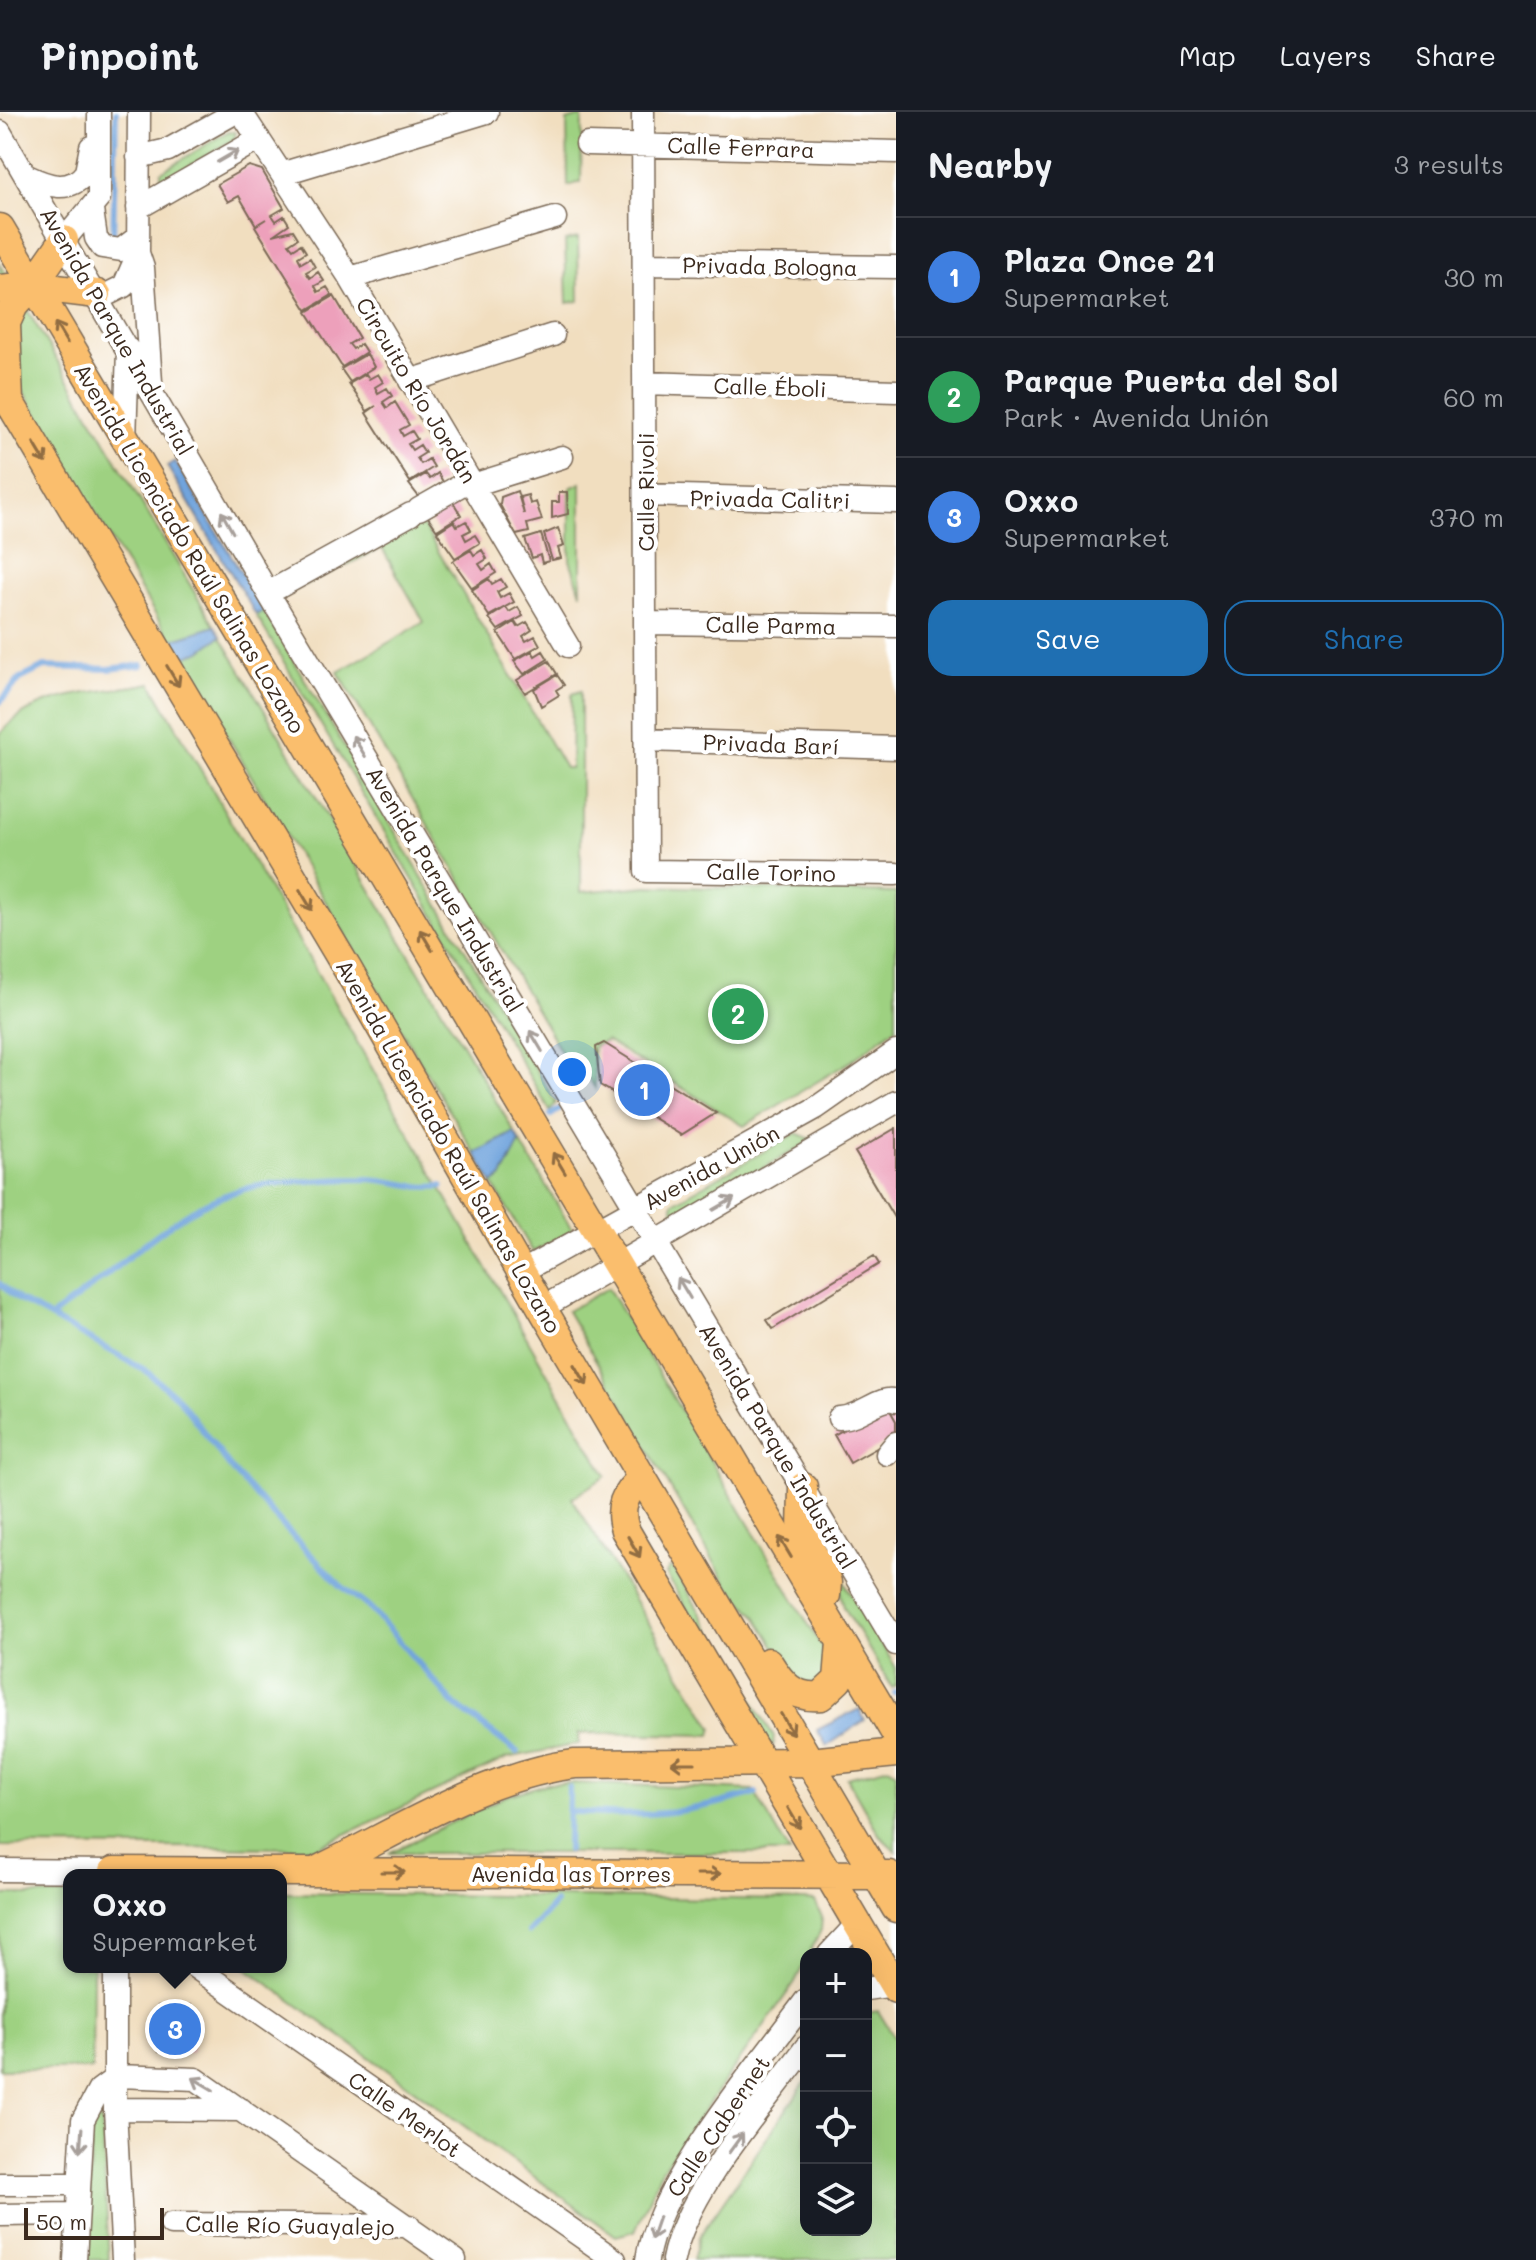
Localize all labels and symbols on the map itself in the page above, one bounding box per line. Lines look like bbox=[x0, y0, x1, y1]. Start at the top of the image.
street label: Calle Ferrara bbox=[667, 130, 815, 164]
one-way arrow bbox=[216, 148, 239, 164]
street label: Avenida Parque Industrial bbox=[34, 202, 200, 460]
street label: Privada Bologna bbox=[682, 250, 858, 282]
street label: Circuito Río Jordán bbox=[350, 292, 484, 488]
one-way arrow bbox=[53, 322, 69, 345]
street label: Avenida Licenciado Raúl Salinas Lozano bbox=[68, 358, 312, 738]
street label: Calle Éboli bbox=[713, 371, 827, 403]
street label: Calle Rivoli bbox=[631, 433, 660, 551]
one-way arrow bbox=[32, 441, 48, 464]
street label: Privada Calitri bbox=[690, 483, 850, 515]
one-way arrow bbox=[219, 510, 235, 534]
street label: Calle Parma bbox=[705, 609, 837, 641]
one-way arrow bbox=[165, 664, 181, 687]
street label: Privada Barí bbox=[702, 727, 840, 761]
one-way arrow bbox=[351, 735, 367, 758]
street label: Avenida Parque Industrial bbox=[360, 761, 530, 1017]
street label: Calle Torino bbox=[706, 856, 836, 888]
one-way arrow bbox=[298, 888, 314, 911]
one-way arrow bbox=[417, 929, 433, 952]
street label: Avenida Licenciado Raúl Salinas Lozano bbox=[330, 954, 568, 1338]
pin: 2 bbox=[712, 984, 764, 1044]
one-way arrow bbox=[528, 1030, 544, 1053]
your location bbox=[552, 1052, 592, 1092]
pin: 1 bbox=[618, 1060, 670, 1120]
street label: Avenida Unión bbox=[638, 1118, 784, 1216]
one-way arrow bbox=[550, 1152, 566, 1175]
one-way arrow bbox=[712, 1196, 736, 1212]
one-way arrow bbox=[675, 1277, 691, 1300]
street label: Avenida Parque Industrial bbox=[693, 1318, 863, 1574]
one-way arrow bbox=[573, 1363, 589, 1386]
one-way arrow bbox=[626, 1535, 642, 1558]
one-way arrow bbox=[776, 1536, 792, 1559]
one-way arrow bbox=[779, 1712, 795, 1735]
one-way arrow bbox=[670, 1755, 697, 1771]
one-way arrow bbox=[787, 1806, 803, 1829]
street label: Avenida las Torres bbox=[471, 1859, 671, 1888]
one-way arrow bbox=[379, 1864, 406, 1880]
one-way arrow bbox=[695, 1866, 722, 1881]
pin: 3 bbox=[149, 1999, 201, 2059]
street label: Calle Cabernet bbox=[660, 2050, 776, 2202]
street label: Calle Merlot bbox=[343, 2064, 467, 2164]
one-way arrow bbox=[192, 2076, 215, 2092]
one-way arrow bbox=[73, 2126, 88, 2153]
one-way arrow bbox=[728, 2133, 744, 2155]
scale bar bbox=[24, 2204, 164, 2240]
street label: Calle Río Guayalejo bbox=[185, 2209, 395, 2241]
one-way arrow bbox=[646, 2215, 661, 2240]

